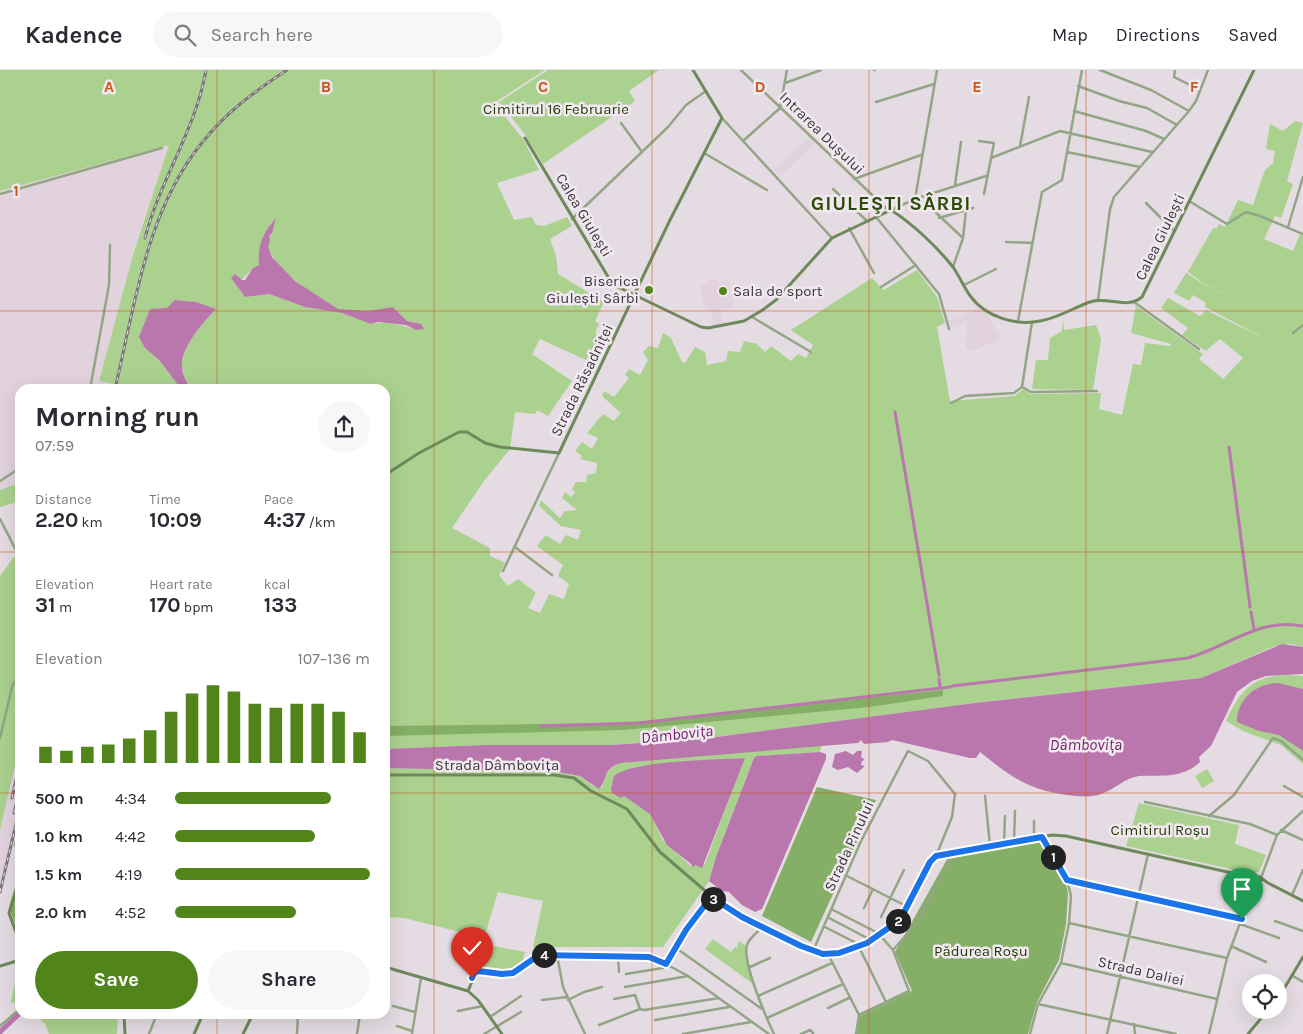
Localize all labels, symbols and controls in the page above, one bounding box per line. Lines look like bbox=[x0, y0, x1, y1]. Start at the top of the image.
search box bbox=[153, 12, 503, 57]
text: Kadence bbox=[25, 21, 123, 49]
icon: search bbox=[171, 21, 199, 49]
text: Search here bbox=[211, 24, 313, 46]
text: Map bbox=[1052, 24, 1088, 46]
text: Directions bbox=[1116, 24, 1200, 46]
text: Saved bbox=[1228, 24, 1278, 46]
text: A bbox=[104, 77, 114, 96]
text: B bbox=[321, 77, 331, 96]
text: C bbox=[538, 77, 548, 96]
text: D bbox=[755, 77, 766, 96]
text: E bbox=[972, 77, 982, 96]
text: F bbox=[1190, 77, 1199, 96]
street label: Intrarea Dușului bbox=[776, 88, 868, 178]
park label: Cimitirul 16 Februarie bbox=[483, 100, 629, 118]
street label: Calea Giulești bbox=[552, 170, 616, 260]
text: 1 bbox=[13, 181, 19, 200]
district label: GIULEŞTI SÂRBI bbox=[811, 191, 971, 215]
street label: Calea Giulești bbox=[1131, 191, 1189, 283]
place label: Biserica Giulești Sârbi bbox=[546, 272, 639, 307]
place label: Sala de sport bbox=[733, 282, 823, 300]
marker: Biserica Giulești Sârbi bbox=[643, 284, 655, 296]
marker: Sala de sport bbox=[717, 285, 729, 297]
street label: Strada Răsadniței bbox=[547, 321, 617, 439]
text: Morning run bbox=[35, 400, 200, 433]
button: share bbox=[318, 401, 370, 453]
text: 07:59 bbox=[35, 436, 74, 455]
text: Distance bbox=[35, 491, 92, 508]
text: Time bbox=[149, 491, 181, 508]
text: Pace bbox=[264, 491, 294, 508]
text: 2.20 bbox=[35, 508, 78, 532]
text: 10:09 bbox=[149, 508, 202, 532]
text: 4:37 bbox=[264, 508, 305, 532]
text: km bbox=[78, 514, 103, 531]
text: /km bbox=[305, 514, 336, 531]
text: Elevation bbox=[35, 576, 94, 593]
text: Heart rate bbox=[149, 576, 212, 593]
text: kcal bbox=[264, 576, 290, 593]
text: 31 bbox=[35, 593, 56, 617]
text: 170 bbox=[149, 593, 181, 617]
text: 133 bbox=[264, 593, 297, 617]
text: m bbox=[56, 599, 72, 616]
text: bpm bbox=[181, 599, 213, 616]
text: Elevation bbox=[35, 649, 103, 668]
text: 107–136 m bbox=[297, 649, 370, 668]
water label: Dâmbovița bbox=[640, 721, 714, 747]
water label: Dâmbovița bbox=[1050, 735, 1122, 754]
street label: Strada Dâmbovița bbox=[435, 756, 559, 774]
text: 500 m bbox=[35, 789, 84, 808]
text: 4:34 bbox=[115, 789, 146, 808]
street label: Strada Pinului bbox=[820, 798, 878, 894]
park label: Cimitirul Roșu bbox=[1111, 821, 1209, 839]
text: 1.0 km bbox=[35, 827, 83, 846]
text: 4:42 bbox=[115, 827, 146, 846]
pin: 1 bbox=[1040, 844, 1066, 870]
text: 1 bbox=[1051, 849, 1056, 866]
text: 1.5 km bbox=[35, 865, 82, 884]
text: 4:19 bbox=[115, 865, 142, 884]
pin bbox=[1221, 868, 1263, 919]
icon: arrive bbox=[1228, 875, 1256, 903]
pin: 3 bbox=[700, 886, 726, 912]
text: 3 bbox=[709, 891, 718, 908]
text: 2.0 km bbox=[35, 903, 87, 922]
text: 4:52 bbox=[115, 903, 146, 922]
pin: 2 bbox=[886, 908, 910, 934]
text: 2 bbox=[894, 913, 903, 930]
pin bbox=[451, 927, 493, 978]
icon: check bbox=[458, 934, 486, 962]
pin: 4 bbox=[532, 942, 556, 968]
park label: Pădurea Roșu bbox=[934, 942, 1028, 960]
text: 4 bbox=[540, 947, 549, 964]
button: Save bbox=[35, 951, 198, 1009]
button: Share bbox=[208, 951, 370, 1009]
street label: Strada Daliei bbox=[1096, 952, 1186, 990]
map controls bbox=[1242, 974, 1287, 1019]
button: locate bbox=[1242, 974, 1287, 1019]

